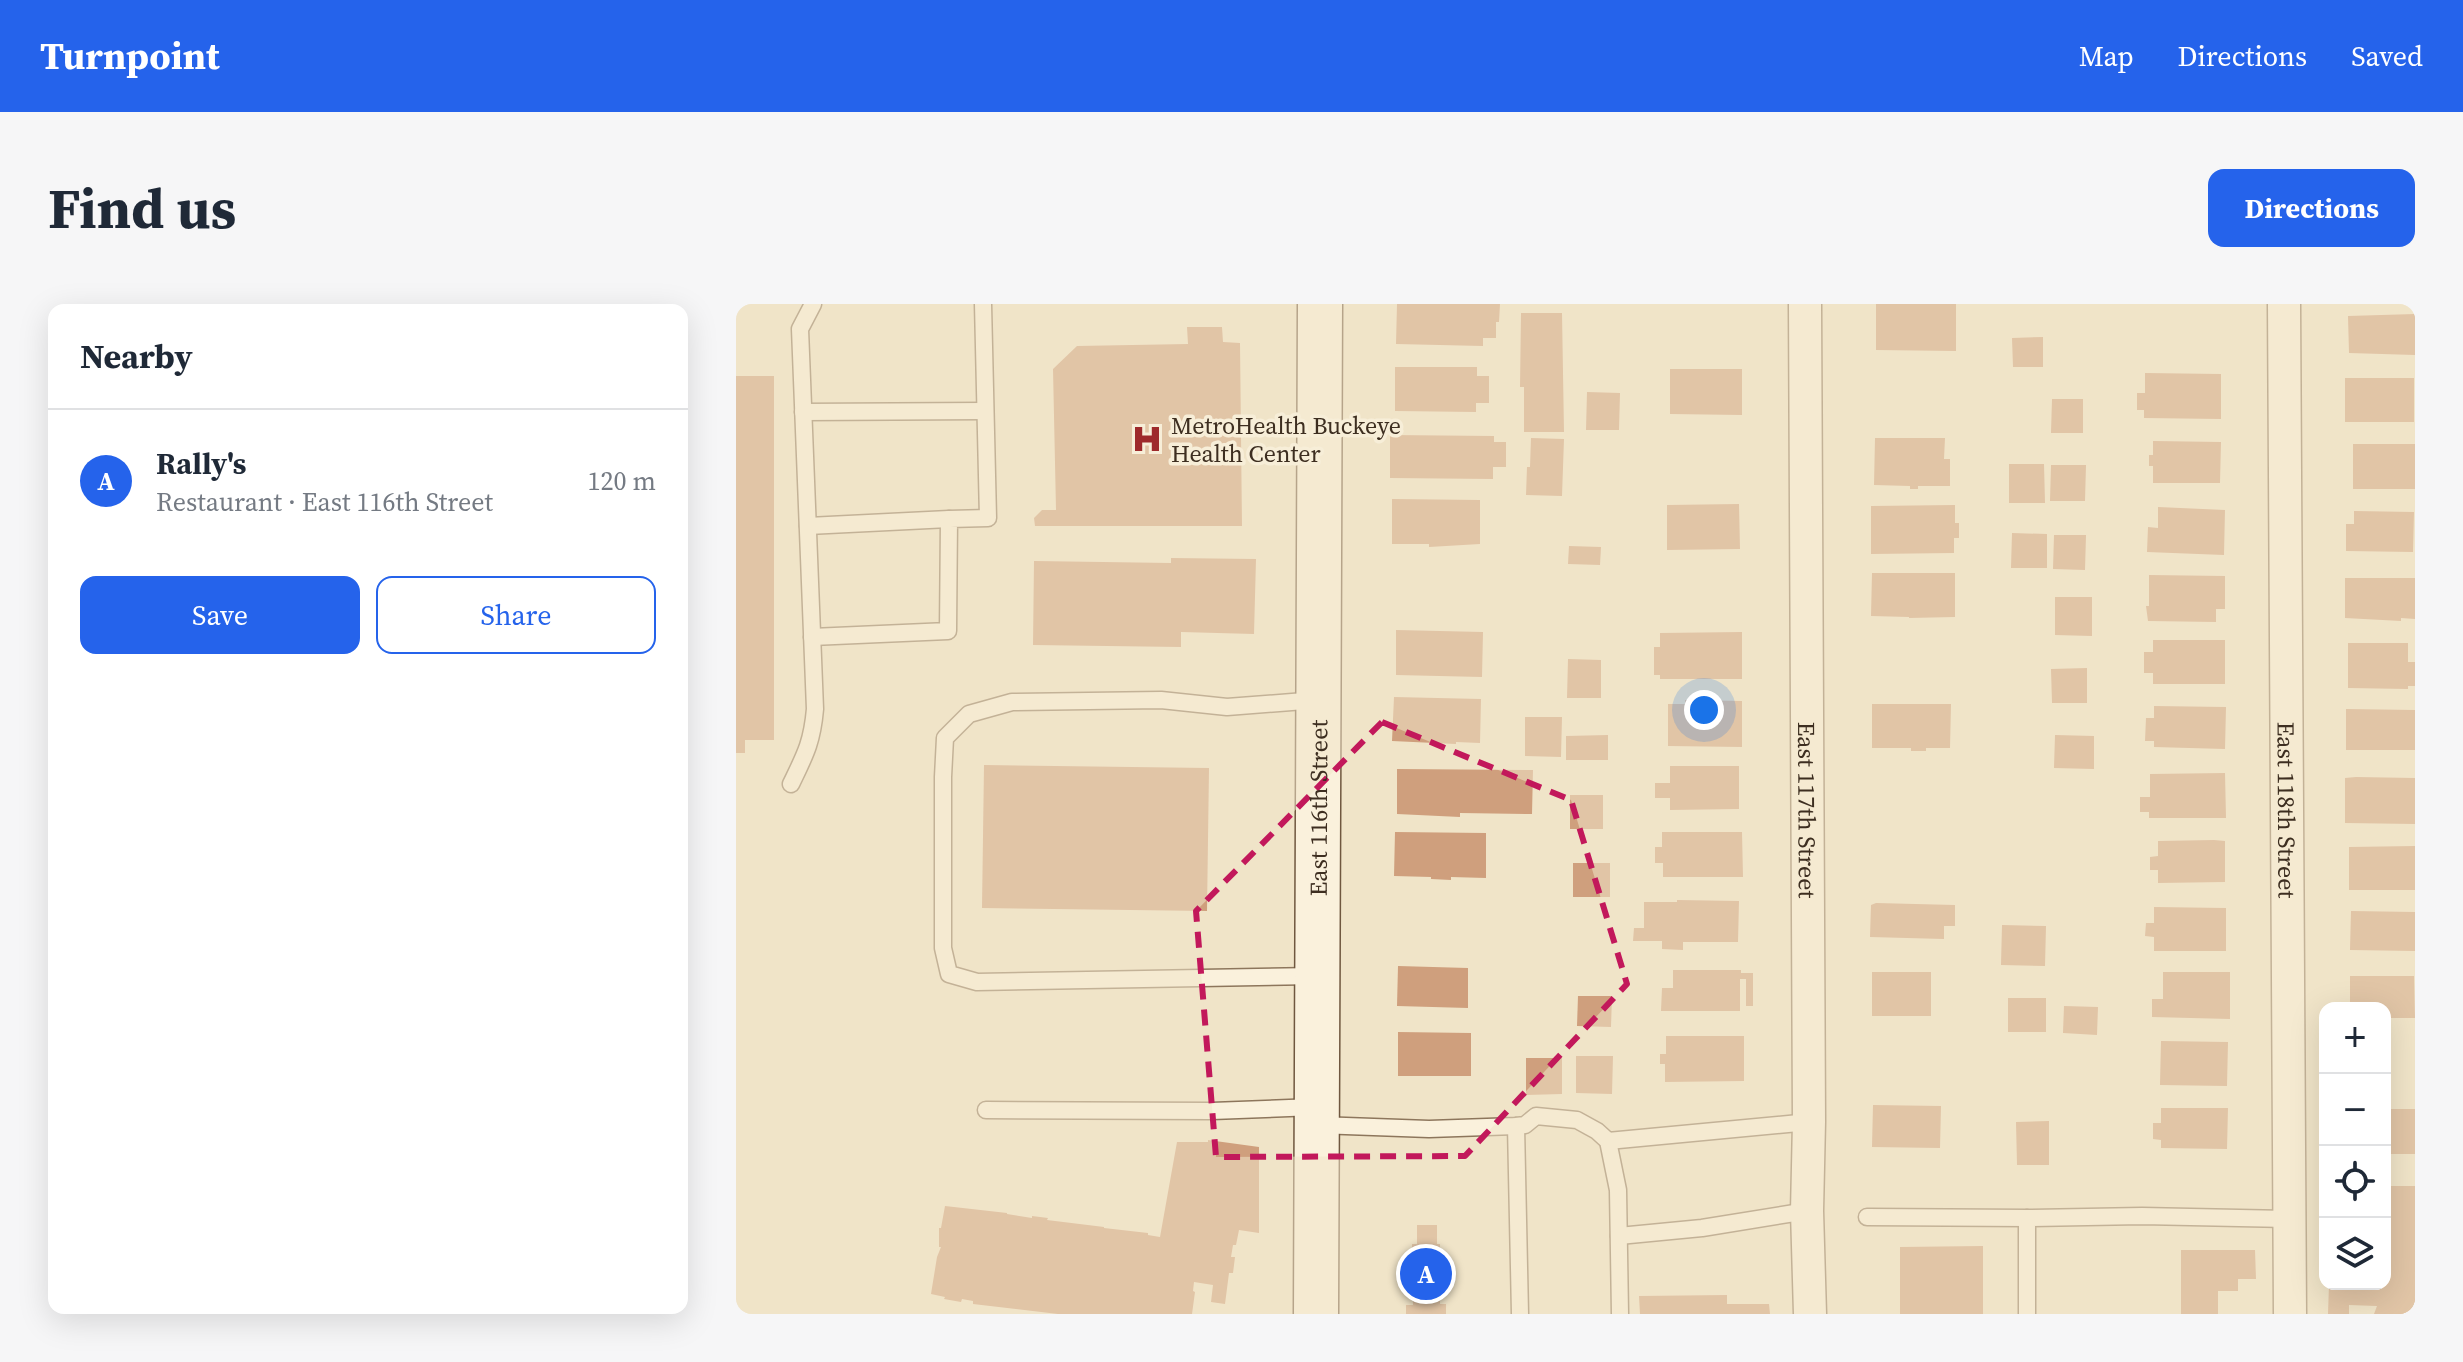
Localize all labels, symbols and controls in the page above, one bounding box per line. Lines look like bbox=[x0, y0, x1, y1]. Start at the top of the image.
text: Turnpoint bbox=[40, 30, 220, 82]
text: Map bbox=[2079, 37, 2134, 75]
text: Directions bbox=[2178, 37, 2307, 75]
text: Saved bbox=[2351, 37, 2423, 75]
button: Directions bbox=[2208, 169, 2415, 247]
text: Find us bbox=[48, 170, 236, 247]
text: Nearby bbox=[80, 333, 193, 379]
place label: MetroHealth Buckeye Health Center bbox=[1171, 409, 1401, 470]
hospital icon: MetroHealth Buckeye Health Center bbox=[1130, 422, 1164, 456]
text: Rally's bbox=[156, 443, 246, 484]
text: A bbox=[97, 463, 115, 499]
text: 120 m bbox=[588, 463, 656, 499]
text: Restaurant · East 116th Street bbox=[156, 484, 493, 520]
button: Save bbox=[80, 576, 360, 654]
button: Share bbox=[376, 576, 656, 654]
your location bbox=[1684, 690, 1724, 730]
street label: East 116th Street bbox=[1301, 720, 1335, 896]
street label: East 117th Street bbox=[1791, 722, 1824, 899]
street label: East 118th Street bbox=[2270, 722, 2304, 899]
map controls bbox=[2319, 1002, 2391, 1290]
button: + bbox=[2319, 1002, 2391, 1074]
button: − bbox=[2319, 1074, 2391, 1146]
button: locate bbox=[2319, 1146, 2391, 1218]
button: layers bbox=[2319, 1218, 2391, 1290]
pin: A bbox=[1400, 1244, 1452, 1304]

